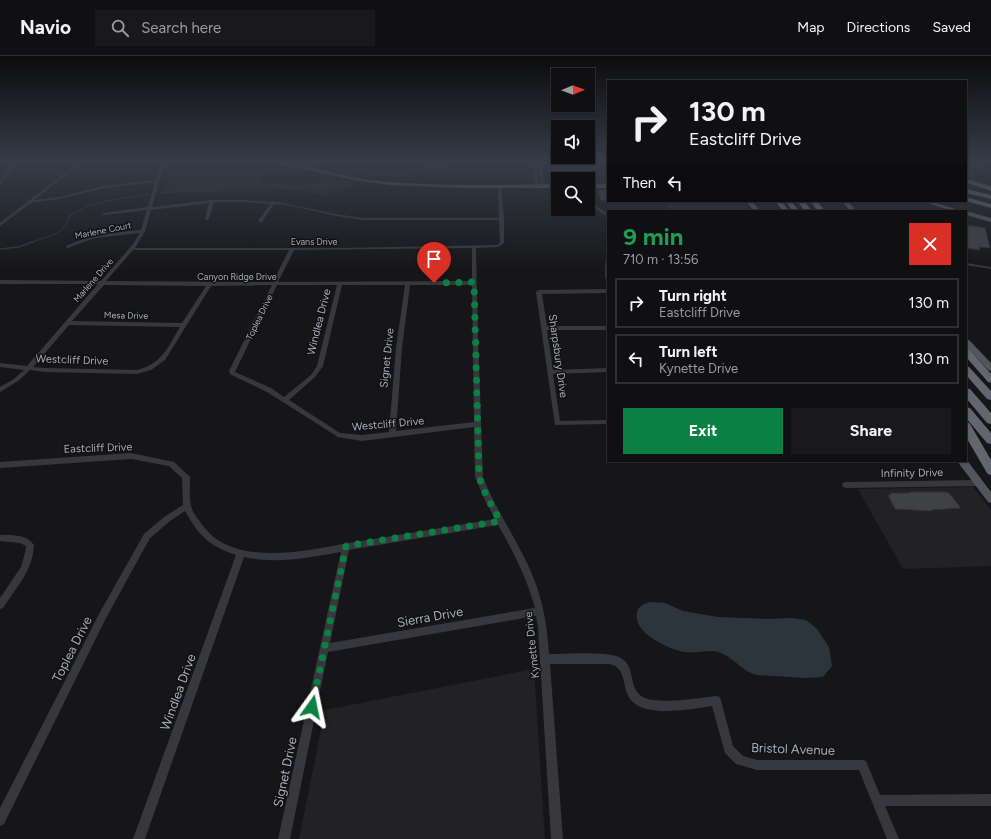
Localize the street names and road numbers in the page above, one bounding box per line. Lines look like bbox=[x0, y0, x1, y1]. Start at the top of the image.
street label: Marlene Court bbox=[74, 219, 133, 241]
street label: Evans Drive bbox=[291, 236, 337, 247]
street label: Marlene Drive bbox=[71, 256, 115, 304]
street label: Canyon Ridge Drive bbox=[197, 271, 277, 282]
street label: Windlea Drive bbox=[304, 287, 334, 357]
street label: Toplea Drive bbox=[243, 292, 275, 342]
street label: Mesa Drive bbox=[104, 309, 148, 321]
street label: Sharpsbury Drive bbox=[546, 313, 570, 399]
street label: Signet Drive bbox=[377, 327, 397, 389]
street label: Westcliff Drive bbox=[36, 352, 108, 368]
street label: Westcliff Drive bbox=[351, 414, 425, 434]
street label: Eastcliff Drive bbox=[64, 440, 132, 456]
street label: Infinity Drive bbox=[881, 466, 943, 480]
street label: Sierra Drive bbox=[396, 604, 464, 630]
street label: Kynette Drive bbox=[522, 611, 542, 679]
street label: Toplea Drive bbox=[49, 614, 95, 684]
street label: Windlea Drive bbox=[157, 652, 199, 732]
street label: Signet Drive bbox=[270, 736, 300, 808]
street label: Bristol Avenue bbox=[751, 740, 835, 758]

